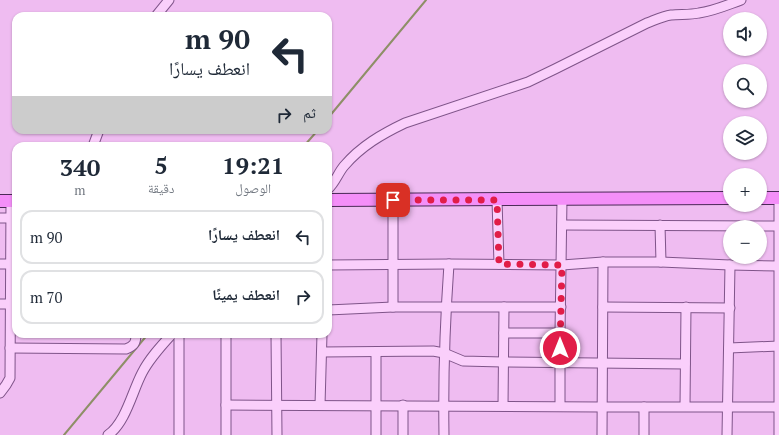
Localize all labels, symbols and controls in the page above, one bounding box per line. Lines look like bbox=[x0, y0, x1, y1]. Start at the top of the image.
map controls bbox=[723, 12, 767, 264]
button: sound bbox=[723, 12, 767, 56]
text: 90 m bbox=[185, 20, 250, 57]
icon: left bbox=[264, 28, 316, 80]
text: انعطف يسارًا bbox=[169, 56, 250, 80]
button: search bbox=[723, 64, 767, 108]
text: ثم bbox=[303, 102, 316, 122]
icon: right bbox=[273, 104, 295, 126]
button: layers bbox=[723, 116, 767, 160]
text: 5 bbox=[154, 149, 168, 181]
text: 19:21 bbox=[222, 149, 284, 181]
text: 340 bbox=[60, 151, 100, 183]
button: + bbox=[723, 168, 767, 212]
text: دقيقة bbox=[148, 179, 174, 197]
text: الوصول bbox=[235, 179, 271, 197]
text: m bbox=[74, 181, 86, 199]
pin bbox=[376, 183, 410, 217]
icon: arrive bbox=[382, 189, 404, 211]
button: − bbox=[723, 220, 767, 264]
text: انعطف يسارًا bbox=[208, 224, 280, 244]
icon: left bbox=[292, 226, 314, 248]
text: 90 m bbox=[30, 227, 63, 247]
text: انعطف يمينًا bbox=[212, 284, 280, 304]
icon: right bbox=[292, 286, 314, 308]
text: 70 m bbox=[30, 287, 63, 307]
position arrow bbox=[539, 327, 581, 369]

